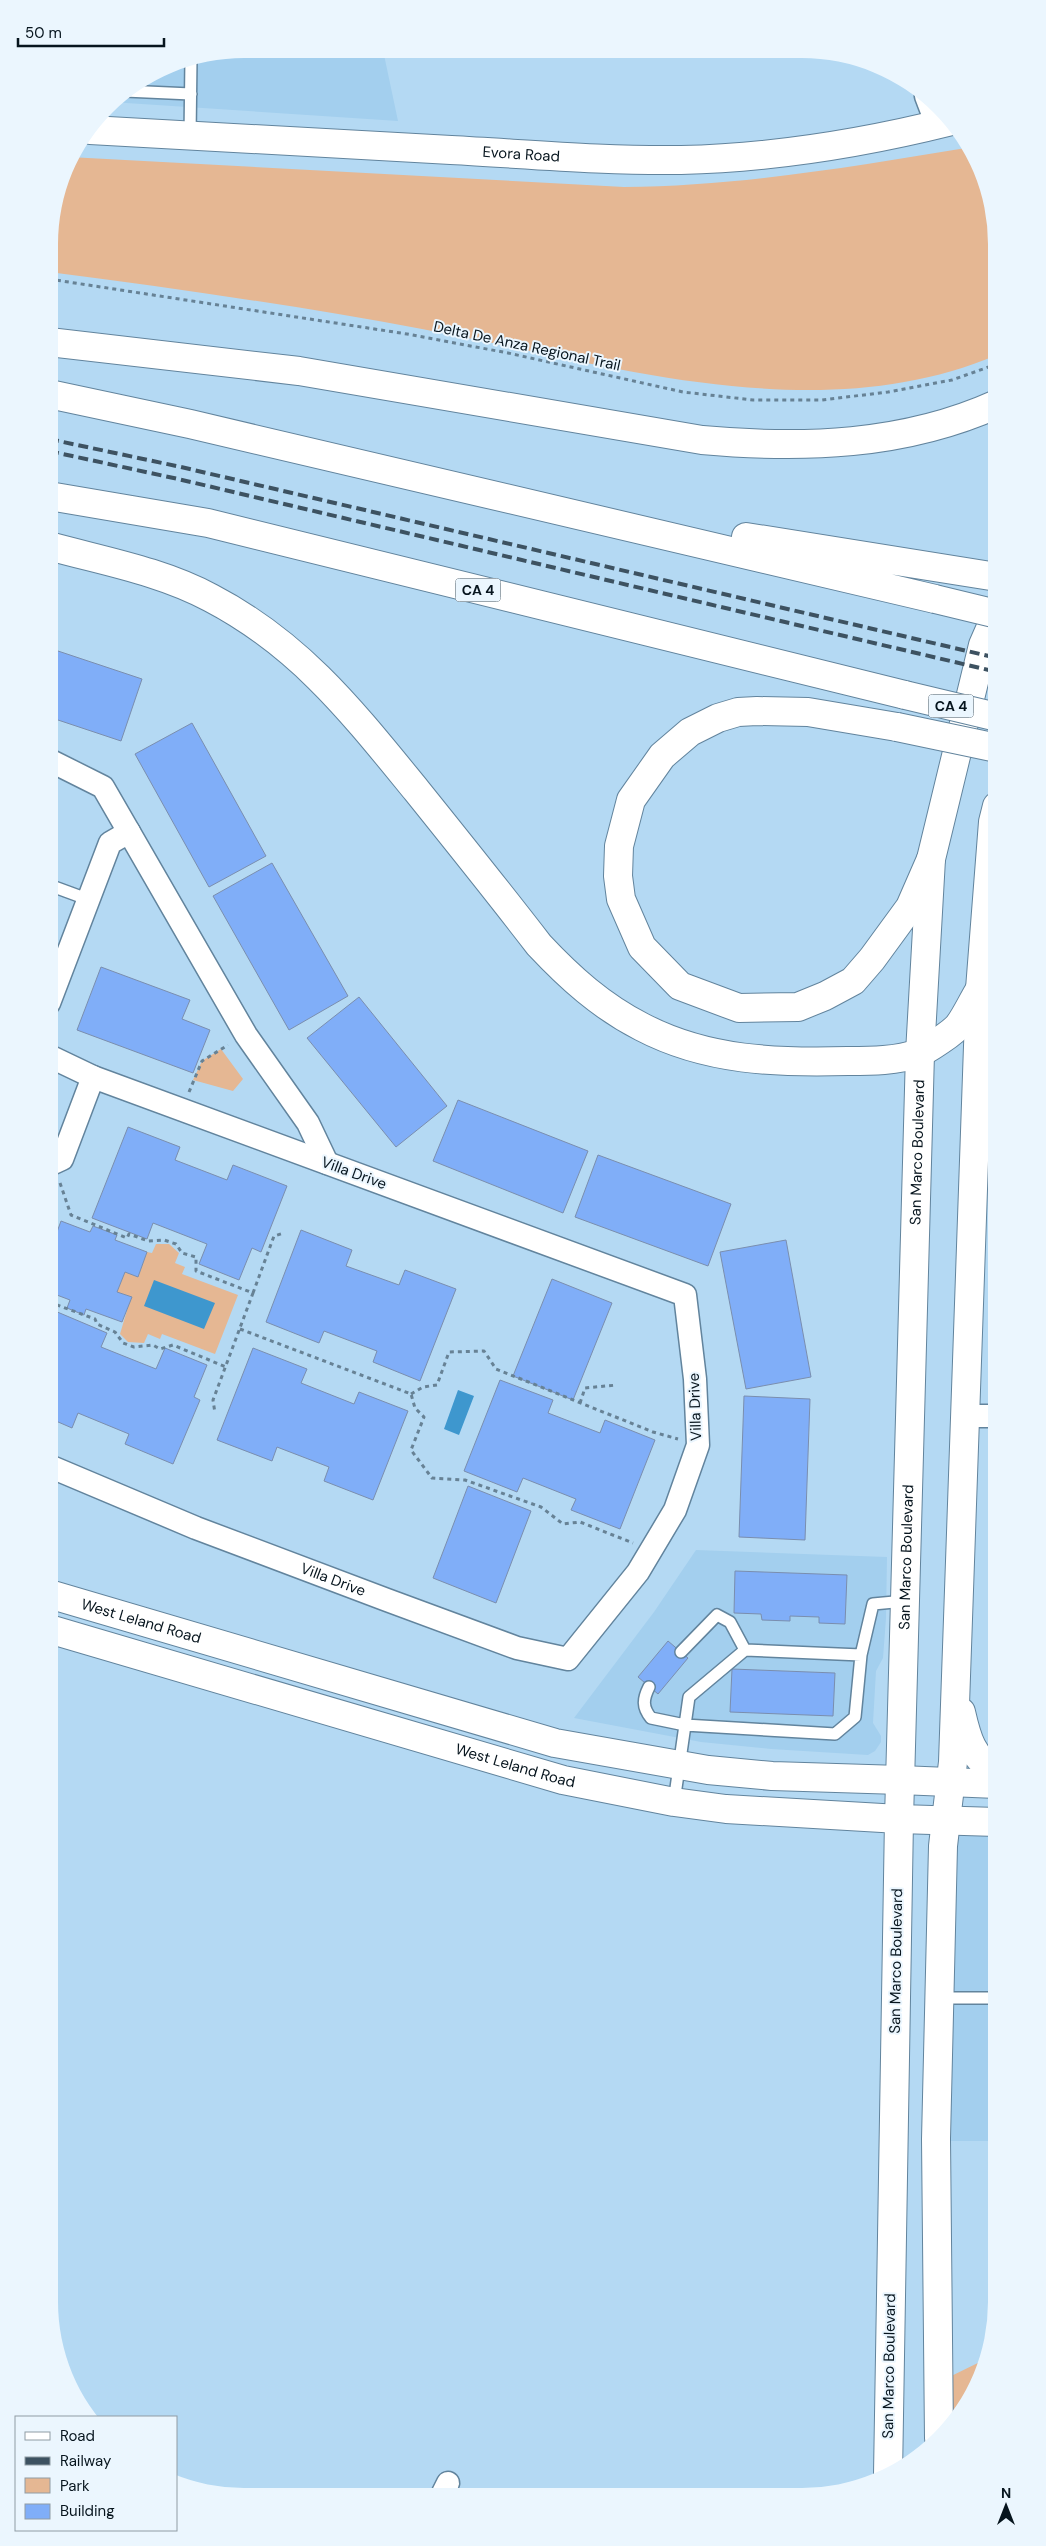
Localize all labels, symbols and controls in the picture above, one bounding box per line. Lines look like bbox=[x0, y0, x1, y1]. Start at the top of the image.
scale bar bbox=[18, 15, 164, 47]
text: 50 m bbox=[25, 23, 62, 43]
street label: Evora Road bbox=[482, 142, 561, 167]
street label: Delta De Anza Regional Trail bbox=[432, 316, 622, 376]
road number: CA 4 bbox=[456, 578, 500, 602]
road number: CA 4 bbox=[928, 694, 974, 718]
street label: San Marco Boulevard bbox=[905, 1079, 929, 1225]
street label: Villa Drive bbox=[319, 1152, 389, 1194]
street label: Villa Drive bbox=[684, 1373, 706, 1441]
street label: San Marco Boulevard bbox=[894, 1484, 918, 1630]
street label: Villa Drive bbox=[298, 1558, 368, 1601]
street label: West Leland Road bbox=[79, 1594, 203, 1648]
street label: West Leland Road bbox=[453, 1739, 577, 1792]
street label: San Marco Boulevard bbox=[885, 1888, 907, 2034]
street label: San Marco Boulevard bbox=[878, 2293, 900, 2439]
legend bbox=[15, 2416, 178, 2531]
text: Road bbox=[60, 2426, 95, 2446]
text: Railway bbox=[60, 2451, 112, 2471]
text: Park bbox=[60, 2476, 90, 2496]
north arrow bbox=[981, 2481, 1031, 2531]
text: N bbox=[1001, 2484, 1011, 2502]
text: Building bbox=[60, 2501, 115, 2521]

